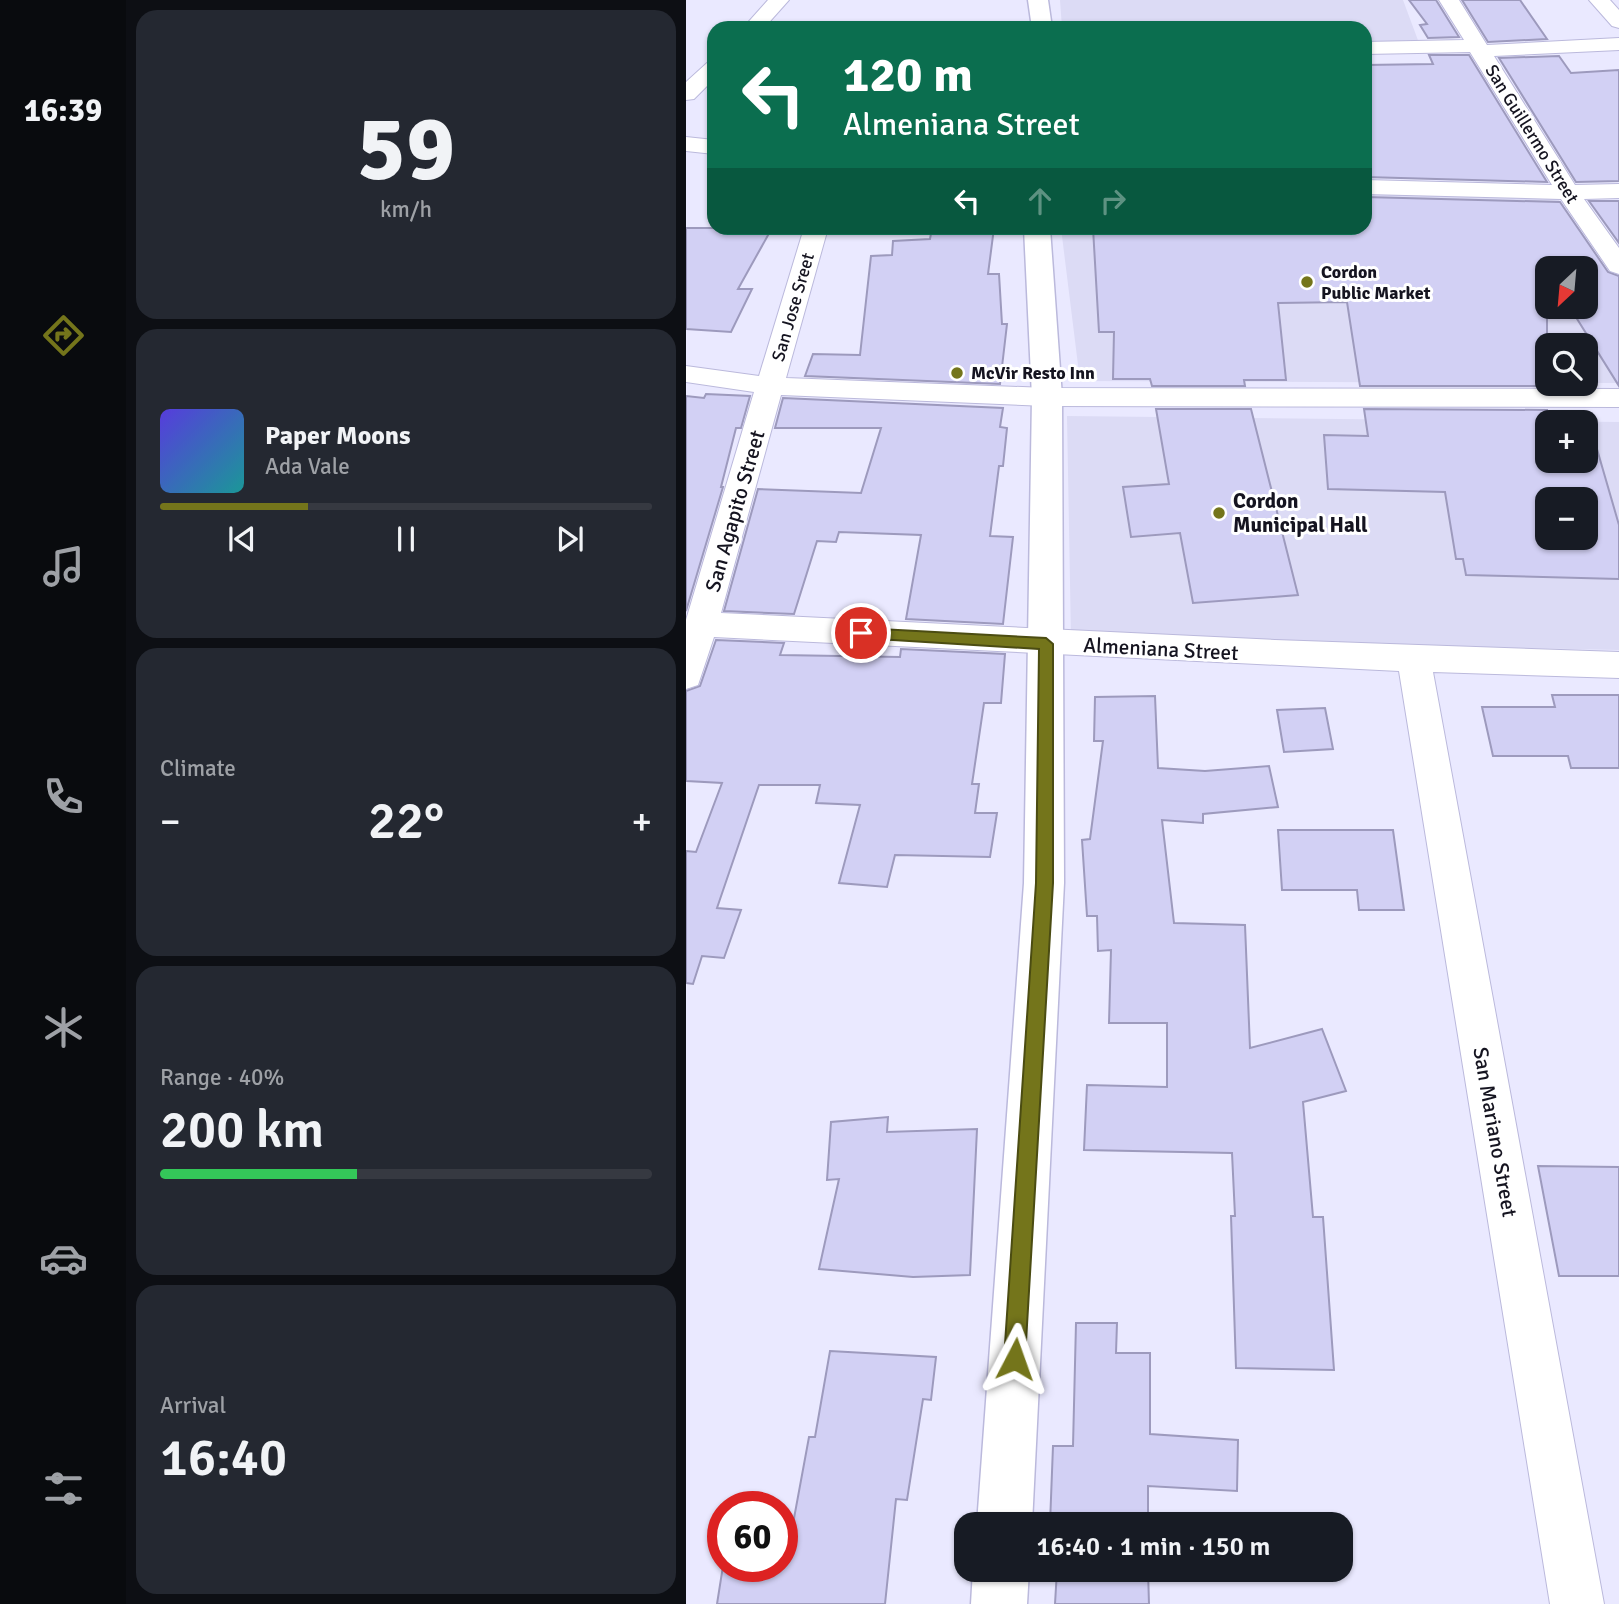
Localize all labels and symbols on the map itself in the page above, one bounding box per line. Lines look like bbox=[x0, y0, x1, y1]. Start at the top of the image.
street label: San Guillermo Street bbox=[1480, 61, 1584, 207]
street label: San Jose Sreet bbox=[767, 250, 819, 364]
north arrow bbox=[1535, 256, 1598, 318]
place label: Cordon Public Market bbox=[1321, 261, 1431, 304]
marker: Cordon Public Market bbox=[1299, 274, 1315, 290]
place label: McVir Resto Inn bbox=[971, 362, 1095, 384]
marker: McVir Resto Inn bbox=[949, 365, 965, 381]
street label: San Agapito Street bbox=[699, 427, 771, 595]
place label: Cordon Municipal Hall bbox=[1233, 488, 1368, 538]
marker: Cordon Municipal Hall bbox=[1211, 505, 1227, 521]
pin bbox=[831, 603, 891, 663]
street label: Almeniana Street bbox=[1083, 632, 1239, 666]
street label: San Mariano Street bbox=[1467, 1045, 1523, 1219]
position arrow bbox=[978, 1322, 1052, 1396]
speed limit sign: 60 bbox=[707, 1491, 798, 1582]

